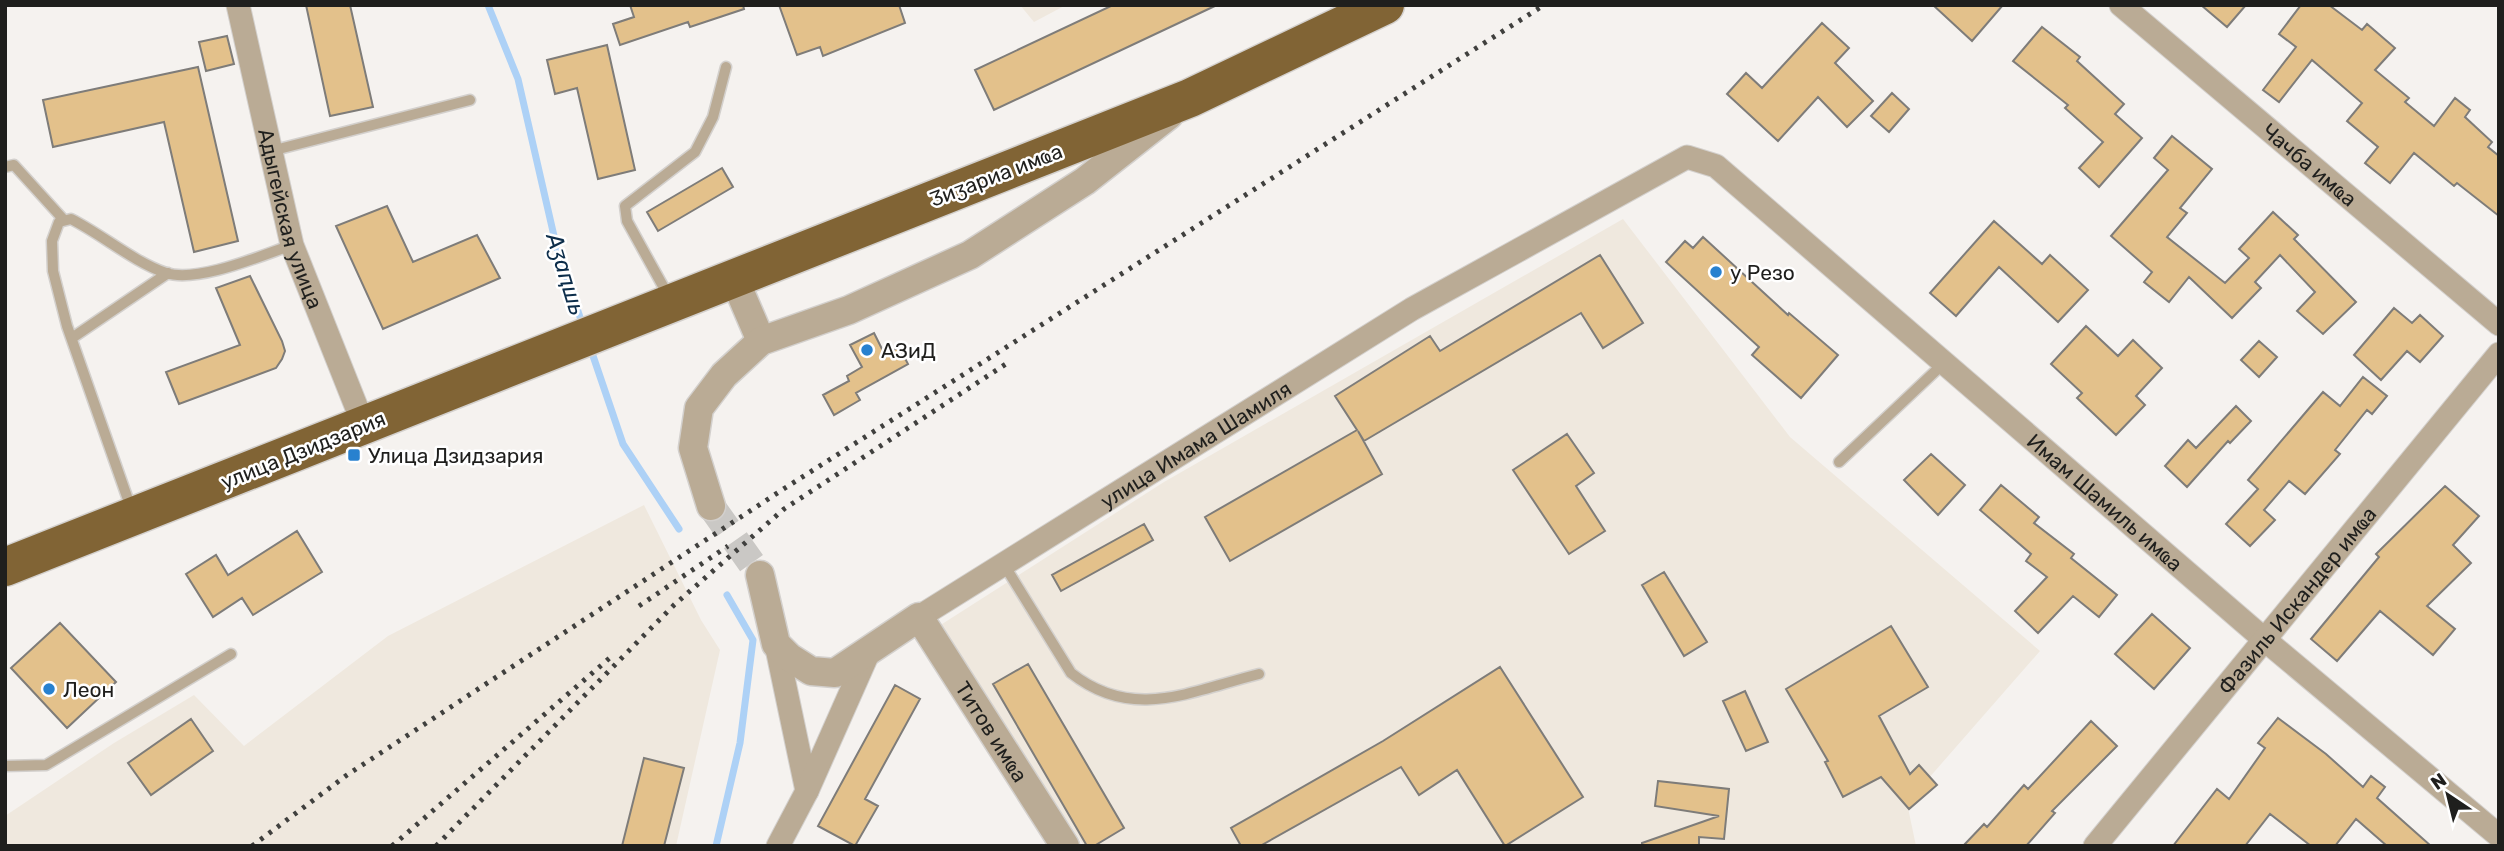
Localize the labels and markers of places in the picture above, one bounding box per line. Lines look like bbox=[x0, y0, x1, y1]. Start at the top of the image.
place label: у Резо bbox=[1730, 260, 1795, 285]
marker: у Резо bbox=[1708, 264, 1724, 280]
place label: АЗиД bbox=[881, 338, 936, 363]
marker: АЗиД bbox=[859, 342, 875, 358]
place label: Улица Дзидзария bbox=[368, 443, 543, 468]
marker: Улица Дзидзария bbox=[346, 447, 362, 463]
place label: Леон bbox=[63, 677, 114, 702]
marker: Леон bbox=[41, 681, 57, 697]

